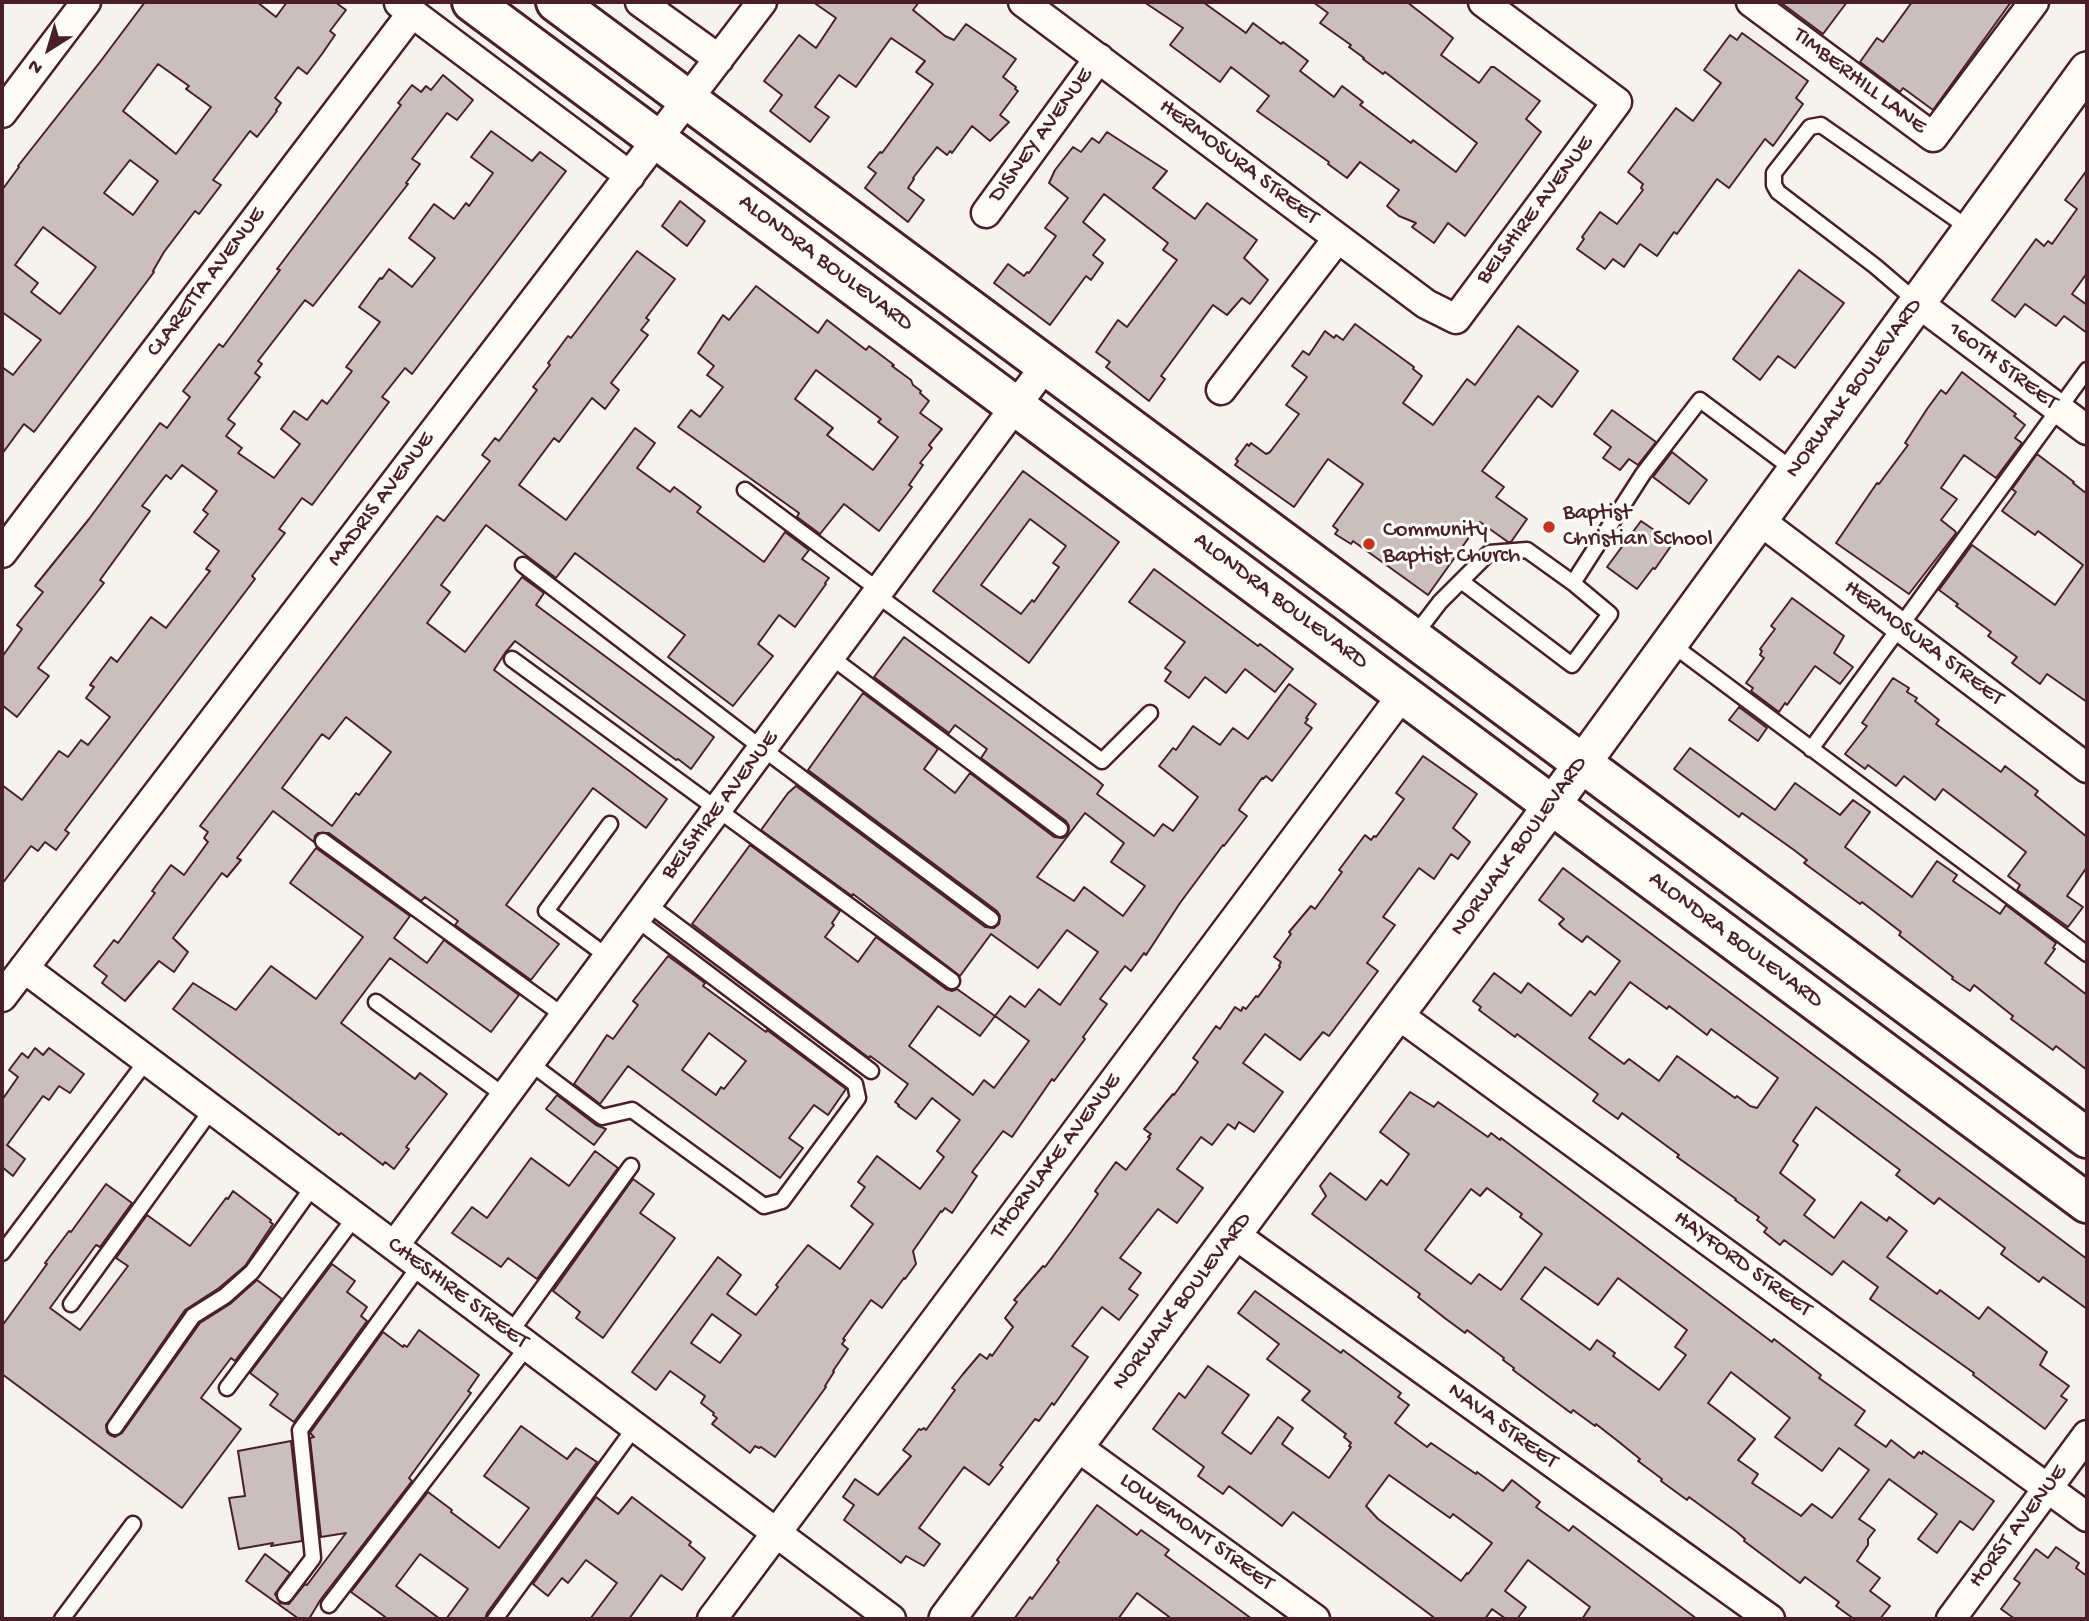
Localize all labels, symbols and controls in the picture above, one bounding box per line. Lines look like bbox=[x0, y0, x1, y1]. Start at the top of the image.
north arrow bbox=[14, 14, 84, 84]
street label: TIMBERHILL LANE bbox=[1787, 23, 1931, 141]
text: N bbox=[24, 53, 48, 79]
street label: DISNEY AVENUE bbox=[984, 63, 1100, 209]
street label: HERMOSURA STREET bbox=[1152, 94, 1324, 232]
street label: BELSHIRE AVENUE bbox=[1471, 131, 1601, 291]
street label: ALONDRA BOULEVARD bbox=[732, 189, 918, 339]
street label: CLARETTA AVENUE bbox=[142, 202, 272, 364]
street label: NORWALK BOULEVARD bbox=[1780, 294, 1930, 484]
street label: 160TH STREET bbox=[1942, 317, 2062, 417]
street label: MADRIS AVENUE bbox=[322, 427, 442, 573]
place label: Baptist Christian School bbox=[1563, 500, 1713, 554]
place label: Community Baptist Church bbox=[1383, 517, 1520, 571]
marker: Baptist Christian School bbox=[1541, 519, 1557, 535]
street label: ALONDRA BOULEVARD bbox=[1187, 527, 1373, 677]
marker: Community Baptist Church bbox=[1361, 536, 1377, 552]
street label: HERMOSURA STREET bbox=[1837, 575, 2009, 713]
street label: BELSHIRE AVENUE bbox=[656, 726, 786, 886]
street label: NORWALK BOULEVARD bbox=[1445, 752, 1595, 942]
street label: ALONDRA BOULEVARD bbox=[1642, 866, 1828, 1016]
street label: THORNLAKE AVENUE bbox=[986, 1069, 1128, 1245]
street label: HAYFORD STREET bbox=[1667, 1205, 1817, 1325]
street label: NORWALK BOULEVARD bbox=[1107, 1208, 1259, 1396]
street label: CHESHIRE STREET bbox=[381, 1232, 533, 1356]
street label: NAVA STREET bbox=[1442, 1378, 1562, 1476]
street label: HORST AVENUE bbox=[1964, 1460, 2074, 1594]
street label: LOWEMONT STREET bbox=[1113, 1468, 1279, 1598]

